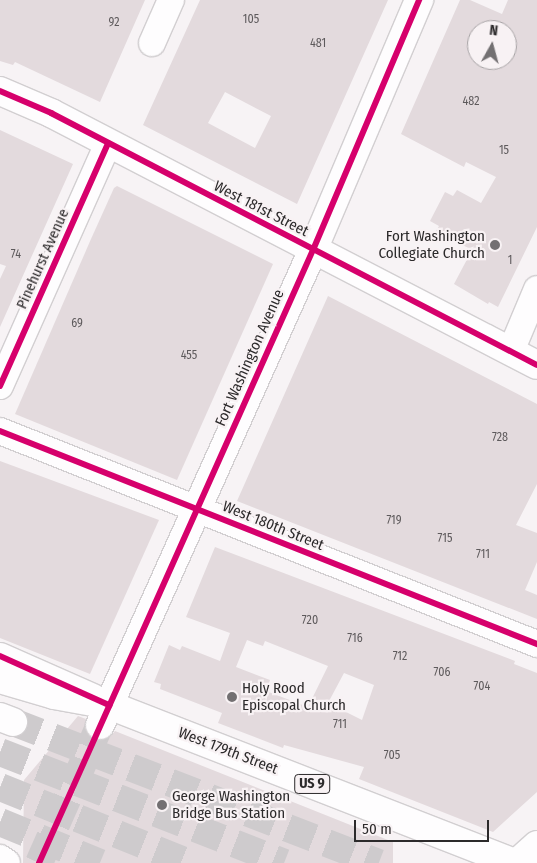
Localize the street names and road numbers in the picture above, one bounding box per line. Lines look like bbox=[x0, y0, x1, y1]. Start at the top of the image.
street label: West 181st Street bbox=[211, 177, 311, 241]
street label: Pinehurst Avenue bbox=[13, 206, 73, 312]
street label: Fort Washington Avenue bbox=[212, 287, 288, 429]
street label: West 180th Street bbox=[220, 497, 326, 555]
street label: West 179th Street bbox=[176, 724, 280, 778]
road number: US 9 bbox=[293, 772, 331, 796]

